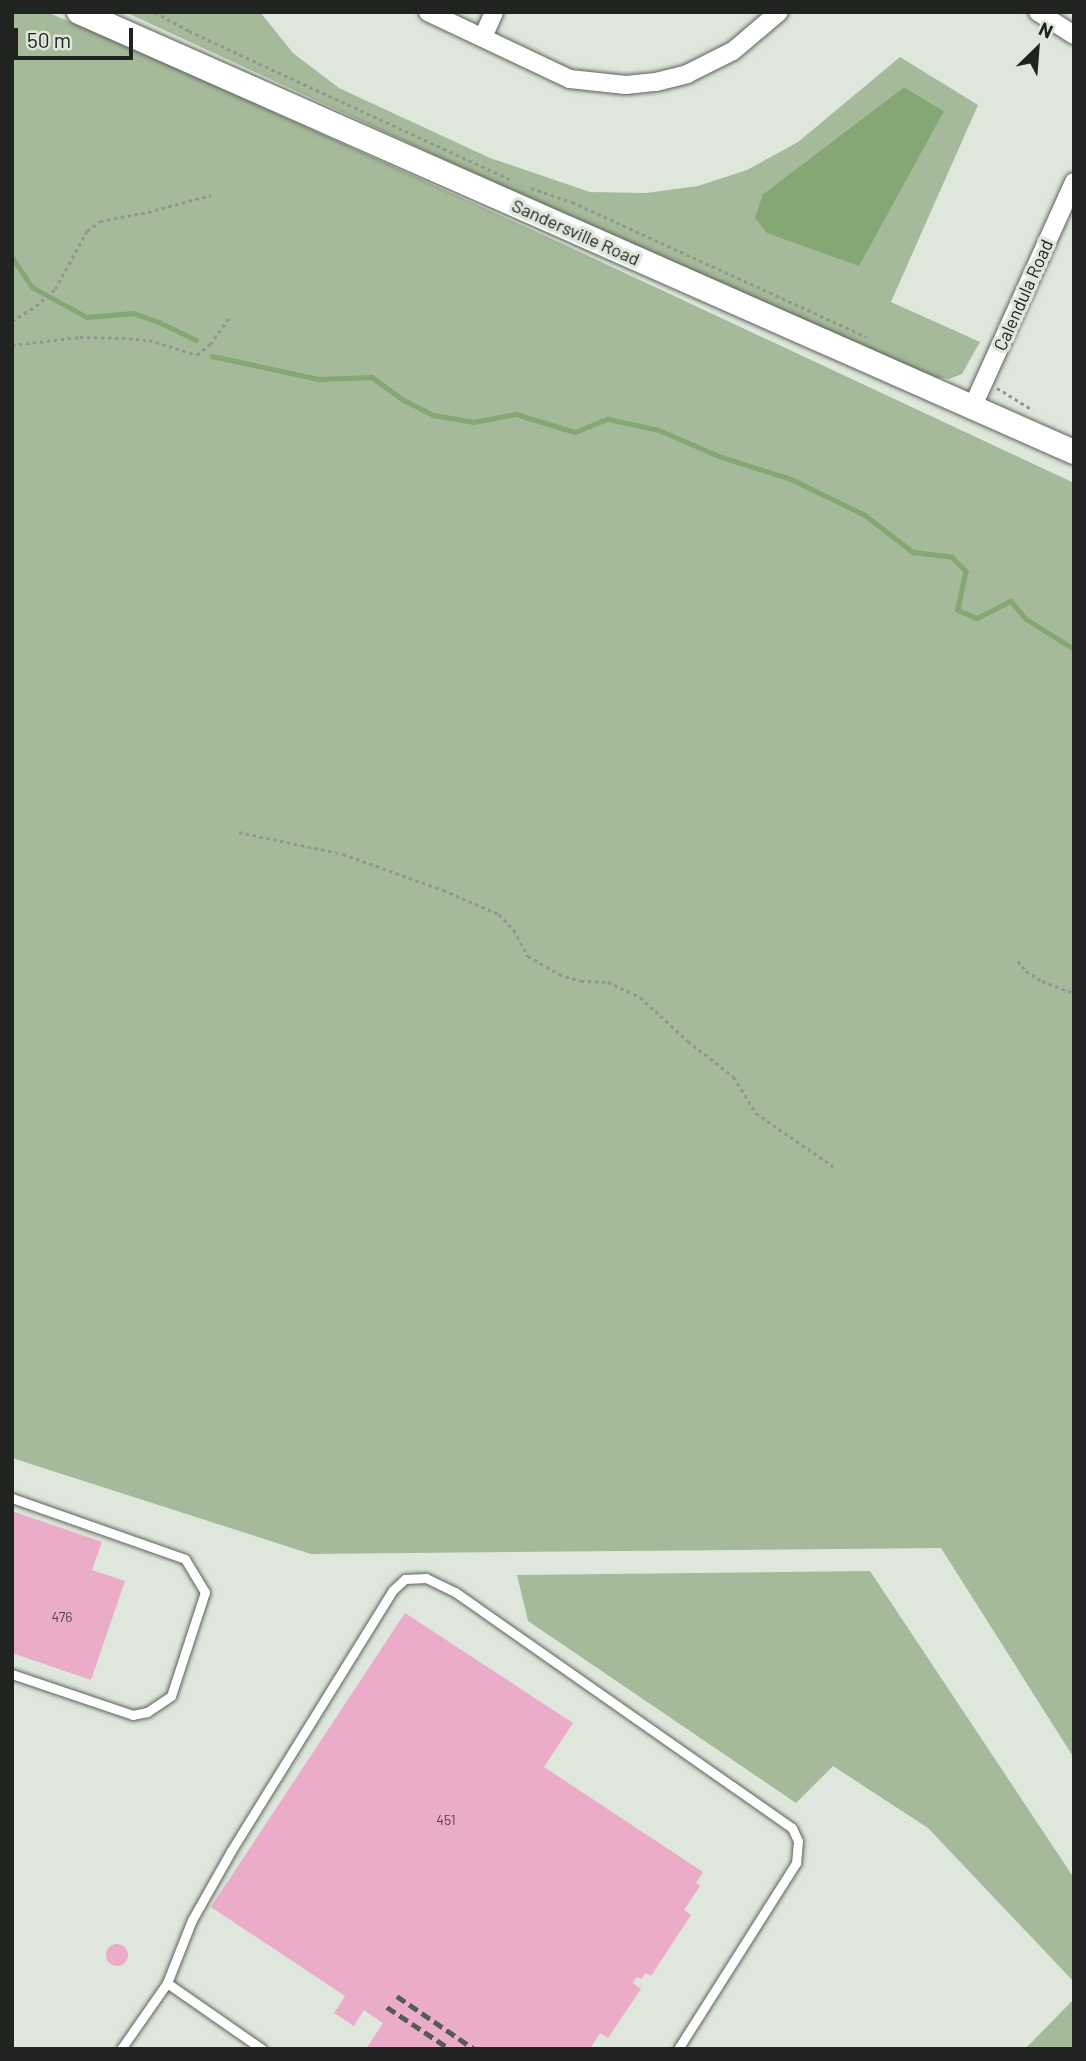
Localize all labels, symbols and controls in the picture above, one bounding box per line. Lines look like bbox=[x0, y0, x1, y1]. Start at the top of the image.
scale bar bbox=[18, 14, 136, 58]
north arrow bbox=[1002, 14, 1072, 84]
text: N bbox=[1035, 16, 1057, 43]
text: 50 m bbox=[27, 27, 71, 52]
street label: Sandersville Road bbox=[509, 194, 643, 270]
street label: Calendula Road bbox=[989, 236, 1057, 354]
house number: 476 bbox=[51, 1609, 73, 1625]
house number: 451 bbox=[436, 1812, 456, 1828]

